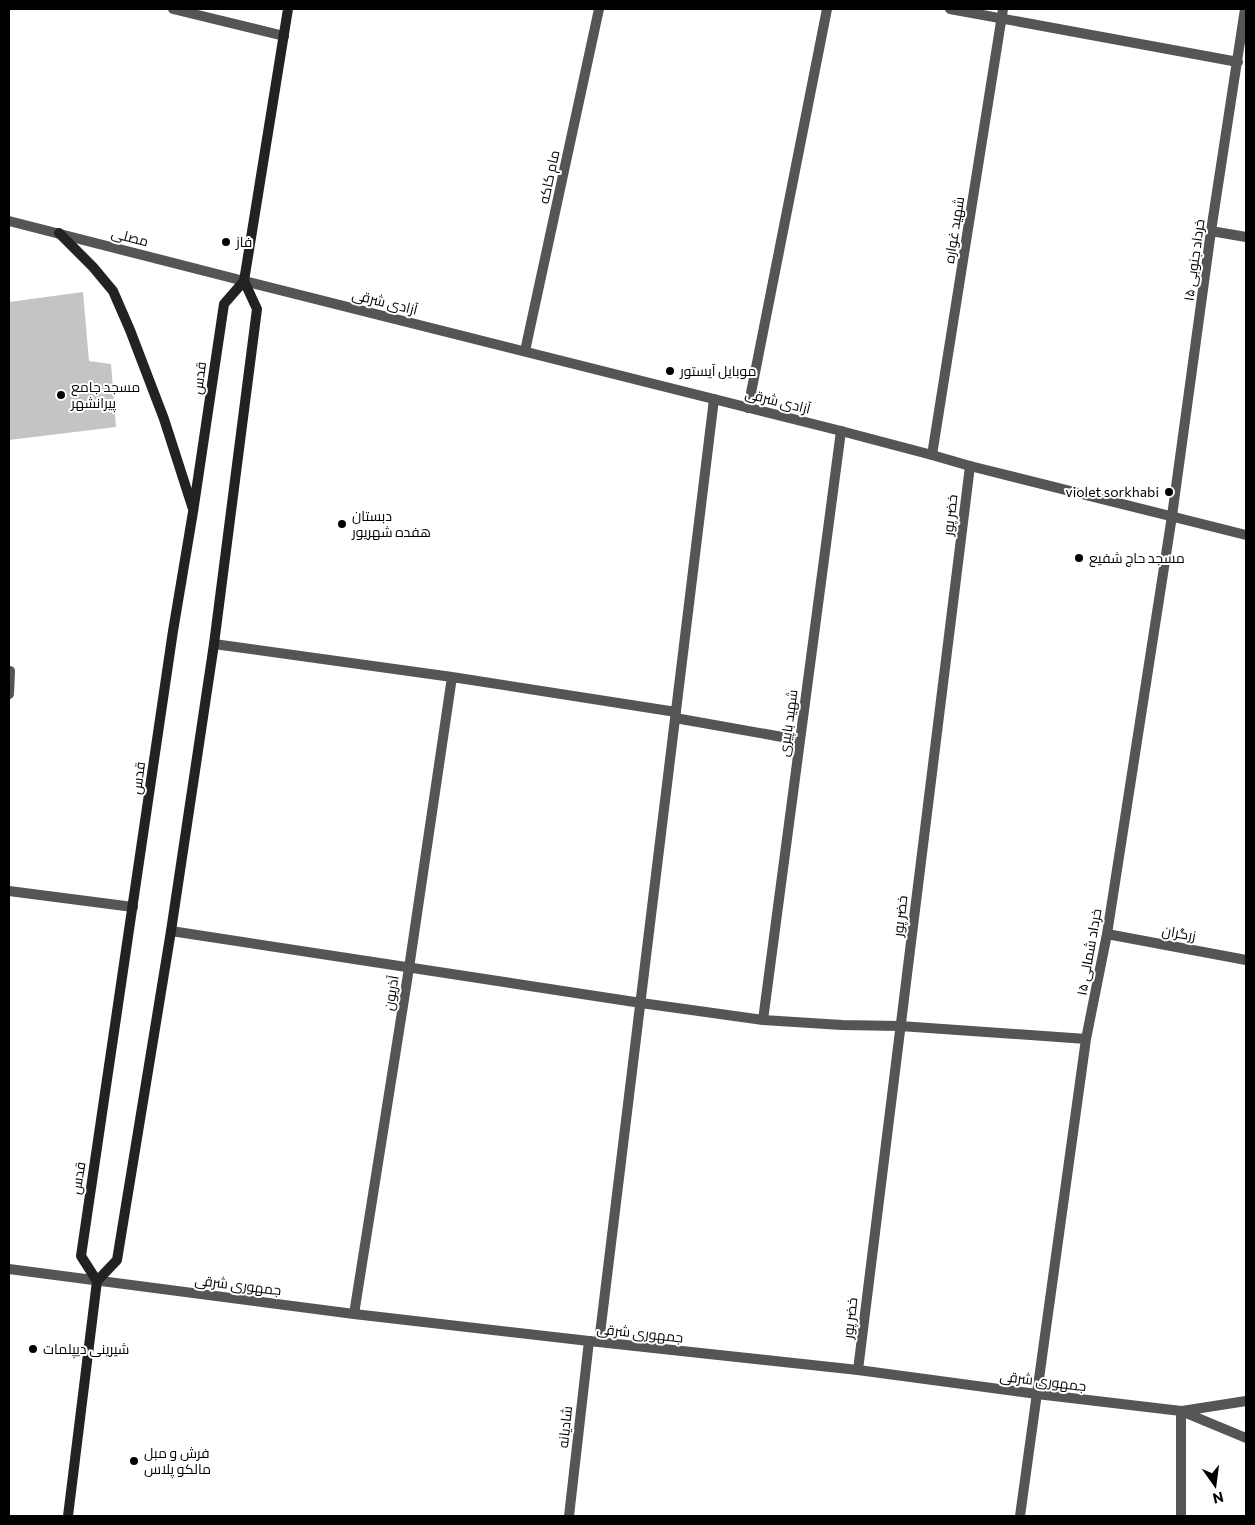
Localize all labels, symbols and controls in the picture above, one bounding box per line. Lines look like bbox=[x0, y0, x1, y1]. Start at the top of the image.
street label: مام کاکه bbox=[535, 149, 564, 206]
street label: شهید غواره bbox=[940, 195, 967, 264]
street label: ۱۵ خرداد جنوبی bbox=[1179, 218, 1208, 302]
street label: مصلی bbox=[110, 223, 150, 250]
place label: فاز bbox=[235, 233, 252, 250]
marker: فاز bbox=[220, 236, 232, 248]
street label: آزادی شرقی bbox=[351, 285, 420, 318]
street label: قدس bbox=[188, 360, 209, 395]
place label: موبایل آیستور bbox=[679, 362, 757, 379]
marker: موبایل آیستور bbox=[664, 365, 676, 377]
place label: مسجد جامع پیرانشهر bbox=[70, 378, 140, 413]
street label: آزادی شرقی bbox=[744, 384, 813, 417]
marker: مسجد جامع پیرانشهر bbox=[55, 389, 67, 401]
place label: violet sorkhabi bbox=[1065, 483, 1159, 500]
marker: violet sorkhabi bbox=[1163, 486, 1175, 498]
street label: خضر پور bbox=[938, 493, 962, 538]
place label: دبستان هفده شهریور bbox=[351, 507, 431, 540]
marker: دبستان هفده شهریور bbox=[336, 518, 348, 530]
place label: مسجد حاج شفیع bbox=[1089, 549, 1185, 567]
marker: مسجد حاج شفیع bbox=[1073, 552, 1085, 564]
street label: شهید باپیری bbox=[774, 688, 803, 758]
street label: قدس bbox=[127, 760, 148, 795]
street label: خضر پور bbox=[888, 894, 912, 939]
street label: ۱۵ خرداد شمالی bbox=[1072, 907, 1105, 997]
street label: زرگران bbox=[1161, 921, 1197, 944]
street label: آذریون bbox=[379, 974, 402, 1012]
street label: قدس bbox=[67, 1160, 88, 1196]
street label: جمهوری شرقی bbox=[194, 1271, 282, 1298]
street label: خضر پور bbox=[838, 1296, 862, 1341]
street label: جمهوری شرقی bbox=[596, 1319, 684, 1346]
place label: شیرینی دیپلمات bbox=[43, 1340, 129, 1359]
marker: شیرینی دیپلمات bbox=[27, 1343, 39, 1355]
street label: جمهوری شرقی bbox=[999, 1367, 1087, 1394]
street label: شادیانه bbox=[554, 1405, 575, 1449]
place label: فرش و مبل مالکو پلاس bbox=[144, 1444, 211, 1479]
marker: فرش و مبل مالکو پلاس bbox=[128, 1455, 140, 1467]
north arrow bbox=[1190, 1460, 1240, 1510]
text: N bbox=[1211, 1489, 1225, 1508]

